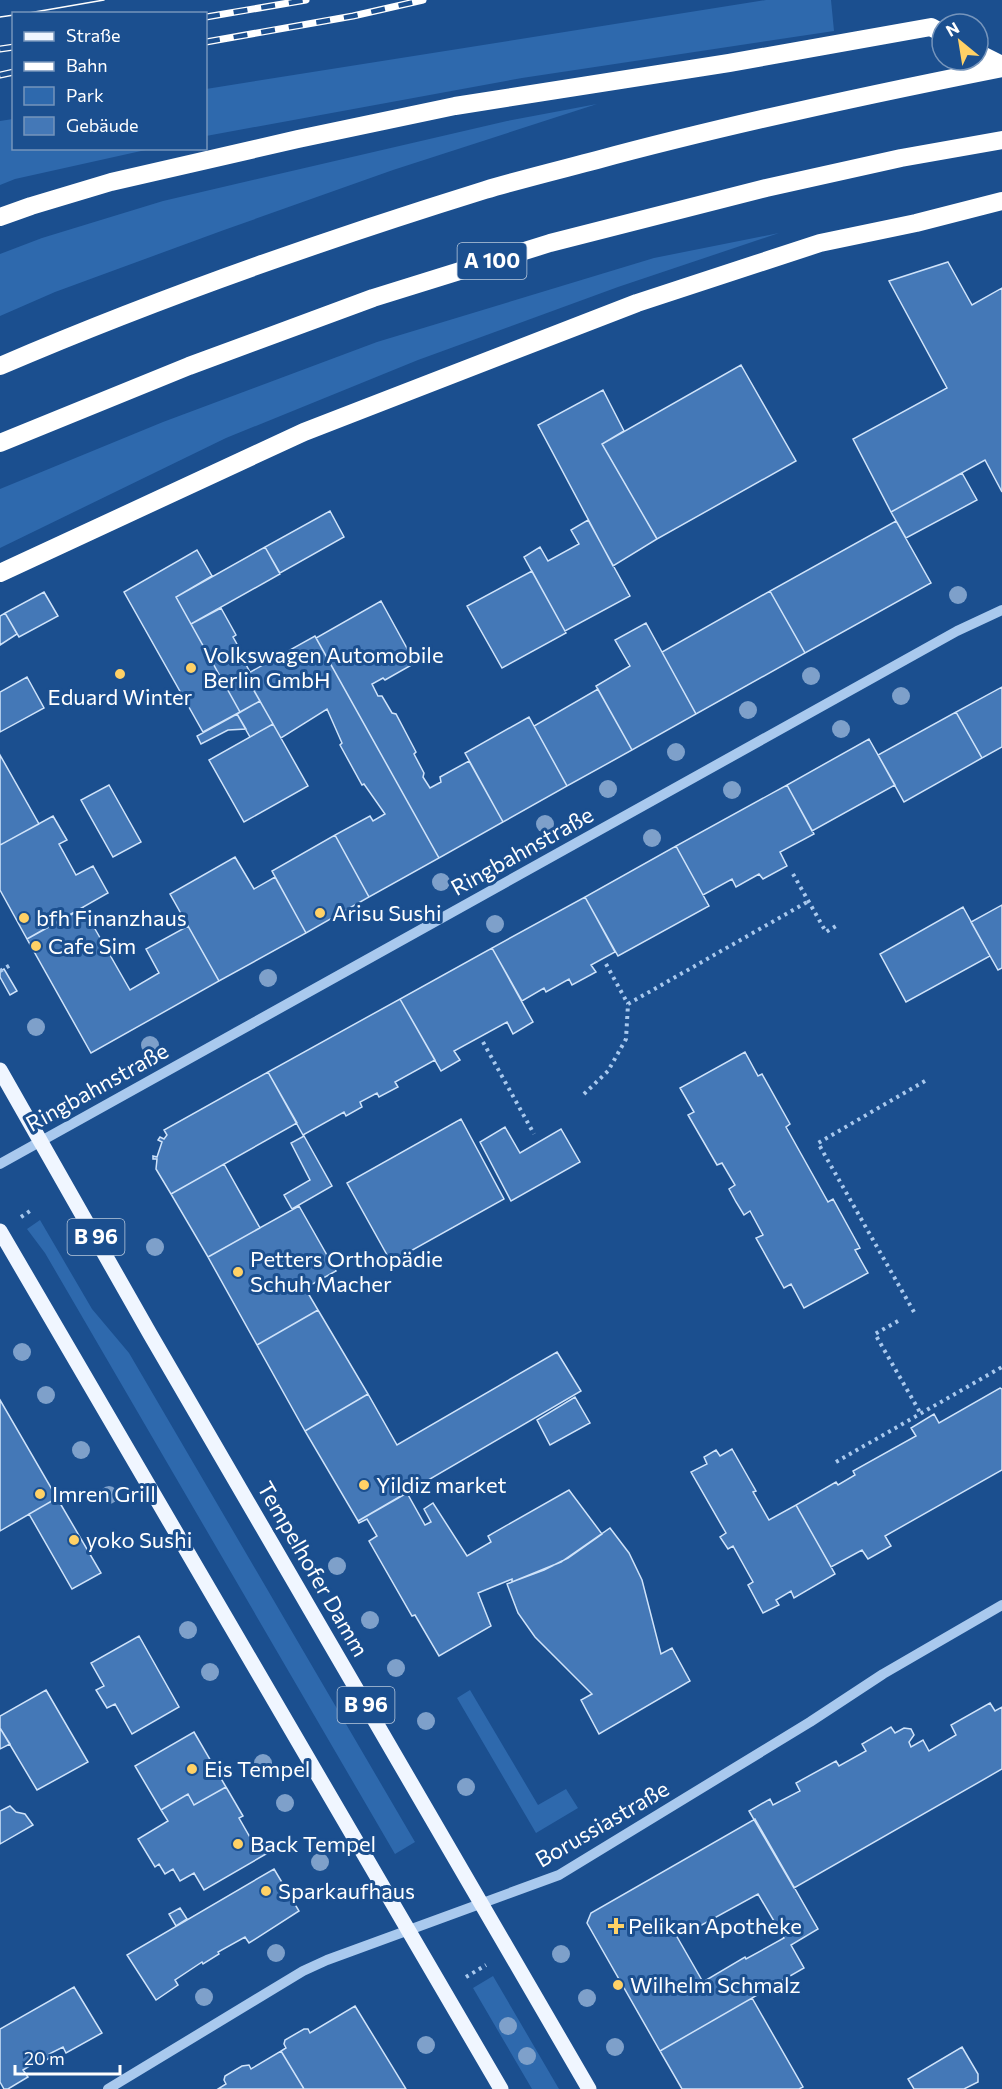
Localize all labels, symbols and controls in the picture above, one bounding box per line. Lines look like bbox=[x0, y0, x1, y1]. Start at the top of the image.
legend bbox=[12, 12, 207, 150]
north arrow bbox=[930, 12, 990, 72]
text: N bbox=[942, 17, 962, 40]
text: Straße bbox=[66, 24, 121, 46]
text: Bahn bbox=[66, 54, 108, 76]
text: Park bbox=[66, 84, 104, 106]
text: Gebäude bbox=[66, 114, 139, 136]
road number: A 100 bbox=[458, 243, 526, 279]
place label: Volkswagen Automobile Berlin GmbH bbox=[203, 641, 444, 693]
marker: Volkswagen Automobile Berlin GmbH bbox=[184, 661, 198, 675]
marker: Eduard Winter bbox=[113, 667, 127, 681]
place label: Eduard Winter bbox=[48, 683, 193, 710]
street label: Ringbahnstraße bbox=[446, 800, 598, 901]
place label: Arisu Sushi bbox=[332, 899, 442, 926]
place label: bfh Finanzhaus bbox=[36, 904, 187, 931]
marker: Arisu Sushi bbox=[313, 906, 327, 920]
marker: bfh Finanzhaus bbox=[17, 911, 31, 925]
place label: Cafe Sim bbox=[48, 932, 136, 959]
marker: Cafe Sim bbox=[29, 939, 43, 953]
street label: Ringbahnstraße bbox=[21, 1036, 173, 1137]
road number: B 96 bbox=[68, 1219, 124, 1255]
place label: Petters Orthopädie Schuh Macher bbox=[250, 1245, 443, 1297]
marker: Petters Orthopädie Schuh Macher bbox=[231, 1265, 245, 1279]
place label: Yildiz market bbox=[376, 1471, 506, 1498]
street label: Tempelhofer Damm bbox=[252, 1476, 375, 1661]
marker: Yildiz market bbox=[357, 1478, 371, 1492]
place label: Imren Grill bbox=[52, 1480, 156, 1507]
marker: Imren Grill bbox=[33, 1487, 47, 1501]
place label: yoko Sushi bbox=[86, 1526, 192, 1553]
marker: yoko Sushi bbox=[67, 1533, 81, 1547]
road number: B 96 bbox=[338, 1687, 394, 1723]
place label: Eis Tempel bbox=[204, 1755, 310, 1782]
marker: Eis Tempel bbox=[185, 1762, 199, 1776]
street label: Borussiastraße bbox=[530, 1774, 673, 1873]
place label: Back Tempel bbox=[250, 1830, 376, 1857]
marker: Back Tempel bbox=[231, 1837, 245, 1851]
place label: Sparkaufhaus bbox=[278, 1877, 415, 1904]
marker: Sparkaufhaus bbox=[259, 1884, 273, 1898]
place label: Pelikan Apotheke bbox=[628, 1912, 802, 1939]
marker: Pelikan Apotheke bbox=[609, 1919, 623, 1933]
place label: Wilhelm Schmalz bbox=[630, 1971, 801, 1998]
marker: Wilhelm Schmalz bbox=[611, 1978, 625, 1992]
scale bar bbox=[15, 2038, 120, 2076]
text: 20 m bbox=[24, 2047, 65, 2069]

